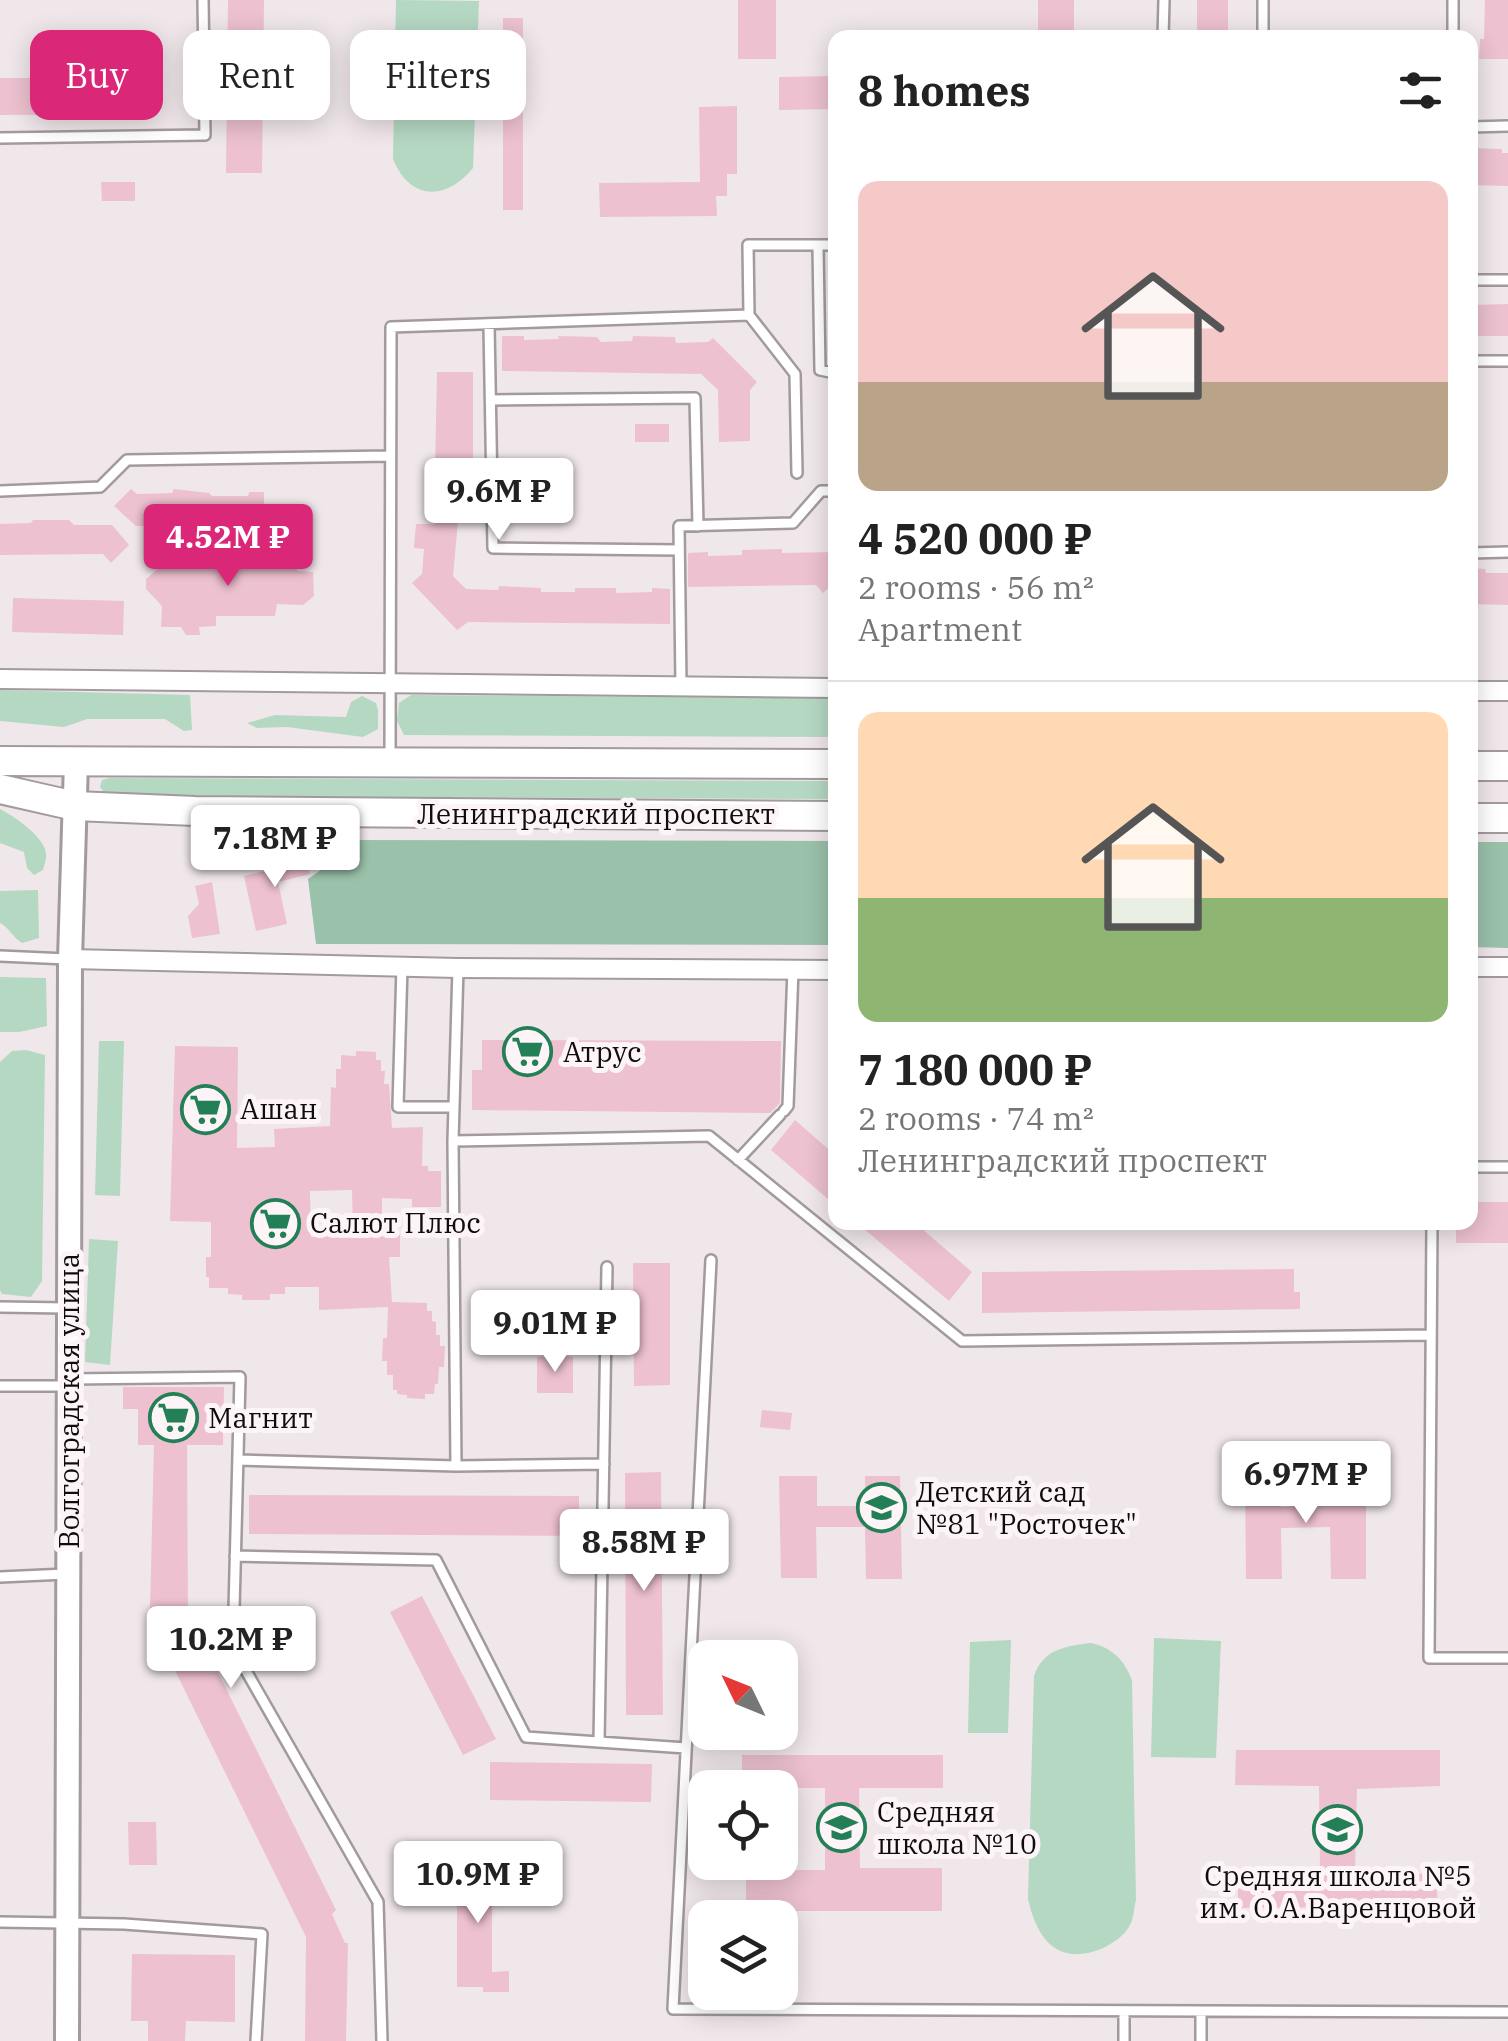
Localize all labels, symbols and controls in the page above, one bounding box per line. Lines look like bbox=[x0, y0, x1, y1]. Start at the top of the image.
chip: Buy bbox=[30, 30, 163, 120]
chip: Rent bbox=[183, 30, 330, 120]
chip: Filters bbox=[350, 30, 526, 120]
text: 8 homes bbox=[858, 63, 1031, 118]
icon: filters bbox=[1393, 63, 1448, 118]
icon: home bbox=[1063, 246, 1243, 426]
pin: 9.6M ₽ bbox=[418, 458, 580, 543]
text: 9.6M ₽ bbox=[446, 469, 552, 511]
pin: 4.52M ₽ bbox=[136, 504, 320, 589]
text: 4 520 000 ₽ bbox=[858, 511, 1092, 566]
text: 4.52M ₽ bbox=[166, 515, 290, 557]
text: 2 rooms · 56 m² bbox=[858, 566, 1094, 608]
text: Apartment bbox=[858, 608, 1022, 650]
icon: home bbox=[1063, 777, 1243, 957]
street label: Ленинградский проспект bbox=[417, 795, 775, 832]
pin: 7.18M ₽ bbox=[183, 805, 367, 890]
text: 7.18M ₽ bbox=[213, 816, 337, 858]
supermarket icon: Атрус bbox=[502, 1026, 554, 1078]
place label: Атрус bbox=[563, 1033, 642, 1070]
text: 7 180 000 ₽ bbox=[858, 1042, 1092, 1097]
supermarket icon: Ашан bbox=[179, 1083, 231, 1135]
place label: Ашан bbox=[240, 1090, 317, 1127]
text: 2 rooms · 74 m² bbox=[858, 1097, 1094, 1139]
text: Ленинградский проспект bbox=[858, 1139, 1267, 1181]
supermarket icon: Салют Плюс bbox=[249, 1197, 301, 1249]
place label: Салют Плюс bbox=[310, 1204, 481, 1241]
street label: Волгоградская улица bbox=[50, 1253, 87, 1549]
pin: 9.01M ₽ bbox=[463, 1290, 647, 1375]
text: 9.01M ₽ bbox=[493, 1301, 617, 1343]
supermarket icon: Магнит bbox=[147, 1392, 199, 1444]
place label: Магнит bbox=[208, 1399, 313, 1436]
pin: 6.97M ₽ bbox=[1214, 1441, 1398, 1526]
text: 6.97M ₽ bbox=[1244, 1452, 1368, 1494]
place label: Детский сад №81 "Росточек" bbox=[916, 1473, 1137, 1542]
school or university icon: Детский сад №81 "Росточек" bbox=[855, 1482, 907, 1534]
pin: 8.58M ₽ bbox=[552, 1509, 736, 1594]
text: 8.58M ₽ bbox=[582, 1520, 706, 1562]
pin: 10.2M ₽ bbox=[139, 1606, 323, 1691]
text: 10.2M ₽ bbox=[169, 1617, 293, 1659]
north arrow bbox=[688, 1640, 798, 1750]
map controls bbox=[688, 1640, 798, 2010]
button: locate bbox=[688, 1770, 798, 1880]
place label: Средняя школа №10 bbox=[877, 1793, 1037, 1862]
school or university icon: Средняя школа №10 bbox=[816, 1802, 868, 1854]
school or university icon: Средняя школа №5 им. О.А.Варенцовой bbox=[1312, 1803, 1364, 1855]
pin: 10.9M ₽ bbox=[386, 1841, 570, 1926]
text: 10.9M ₽ bbox=[416, 1852, 540, 1894]
place label: Средняя школа №5 им. О.А.Варенцовой bbox=[1200, 1857, 1476, 1926]
button: layers bbox=[688, 1900, 798, 2010]

